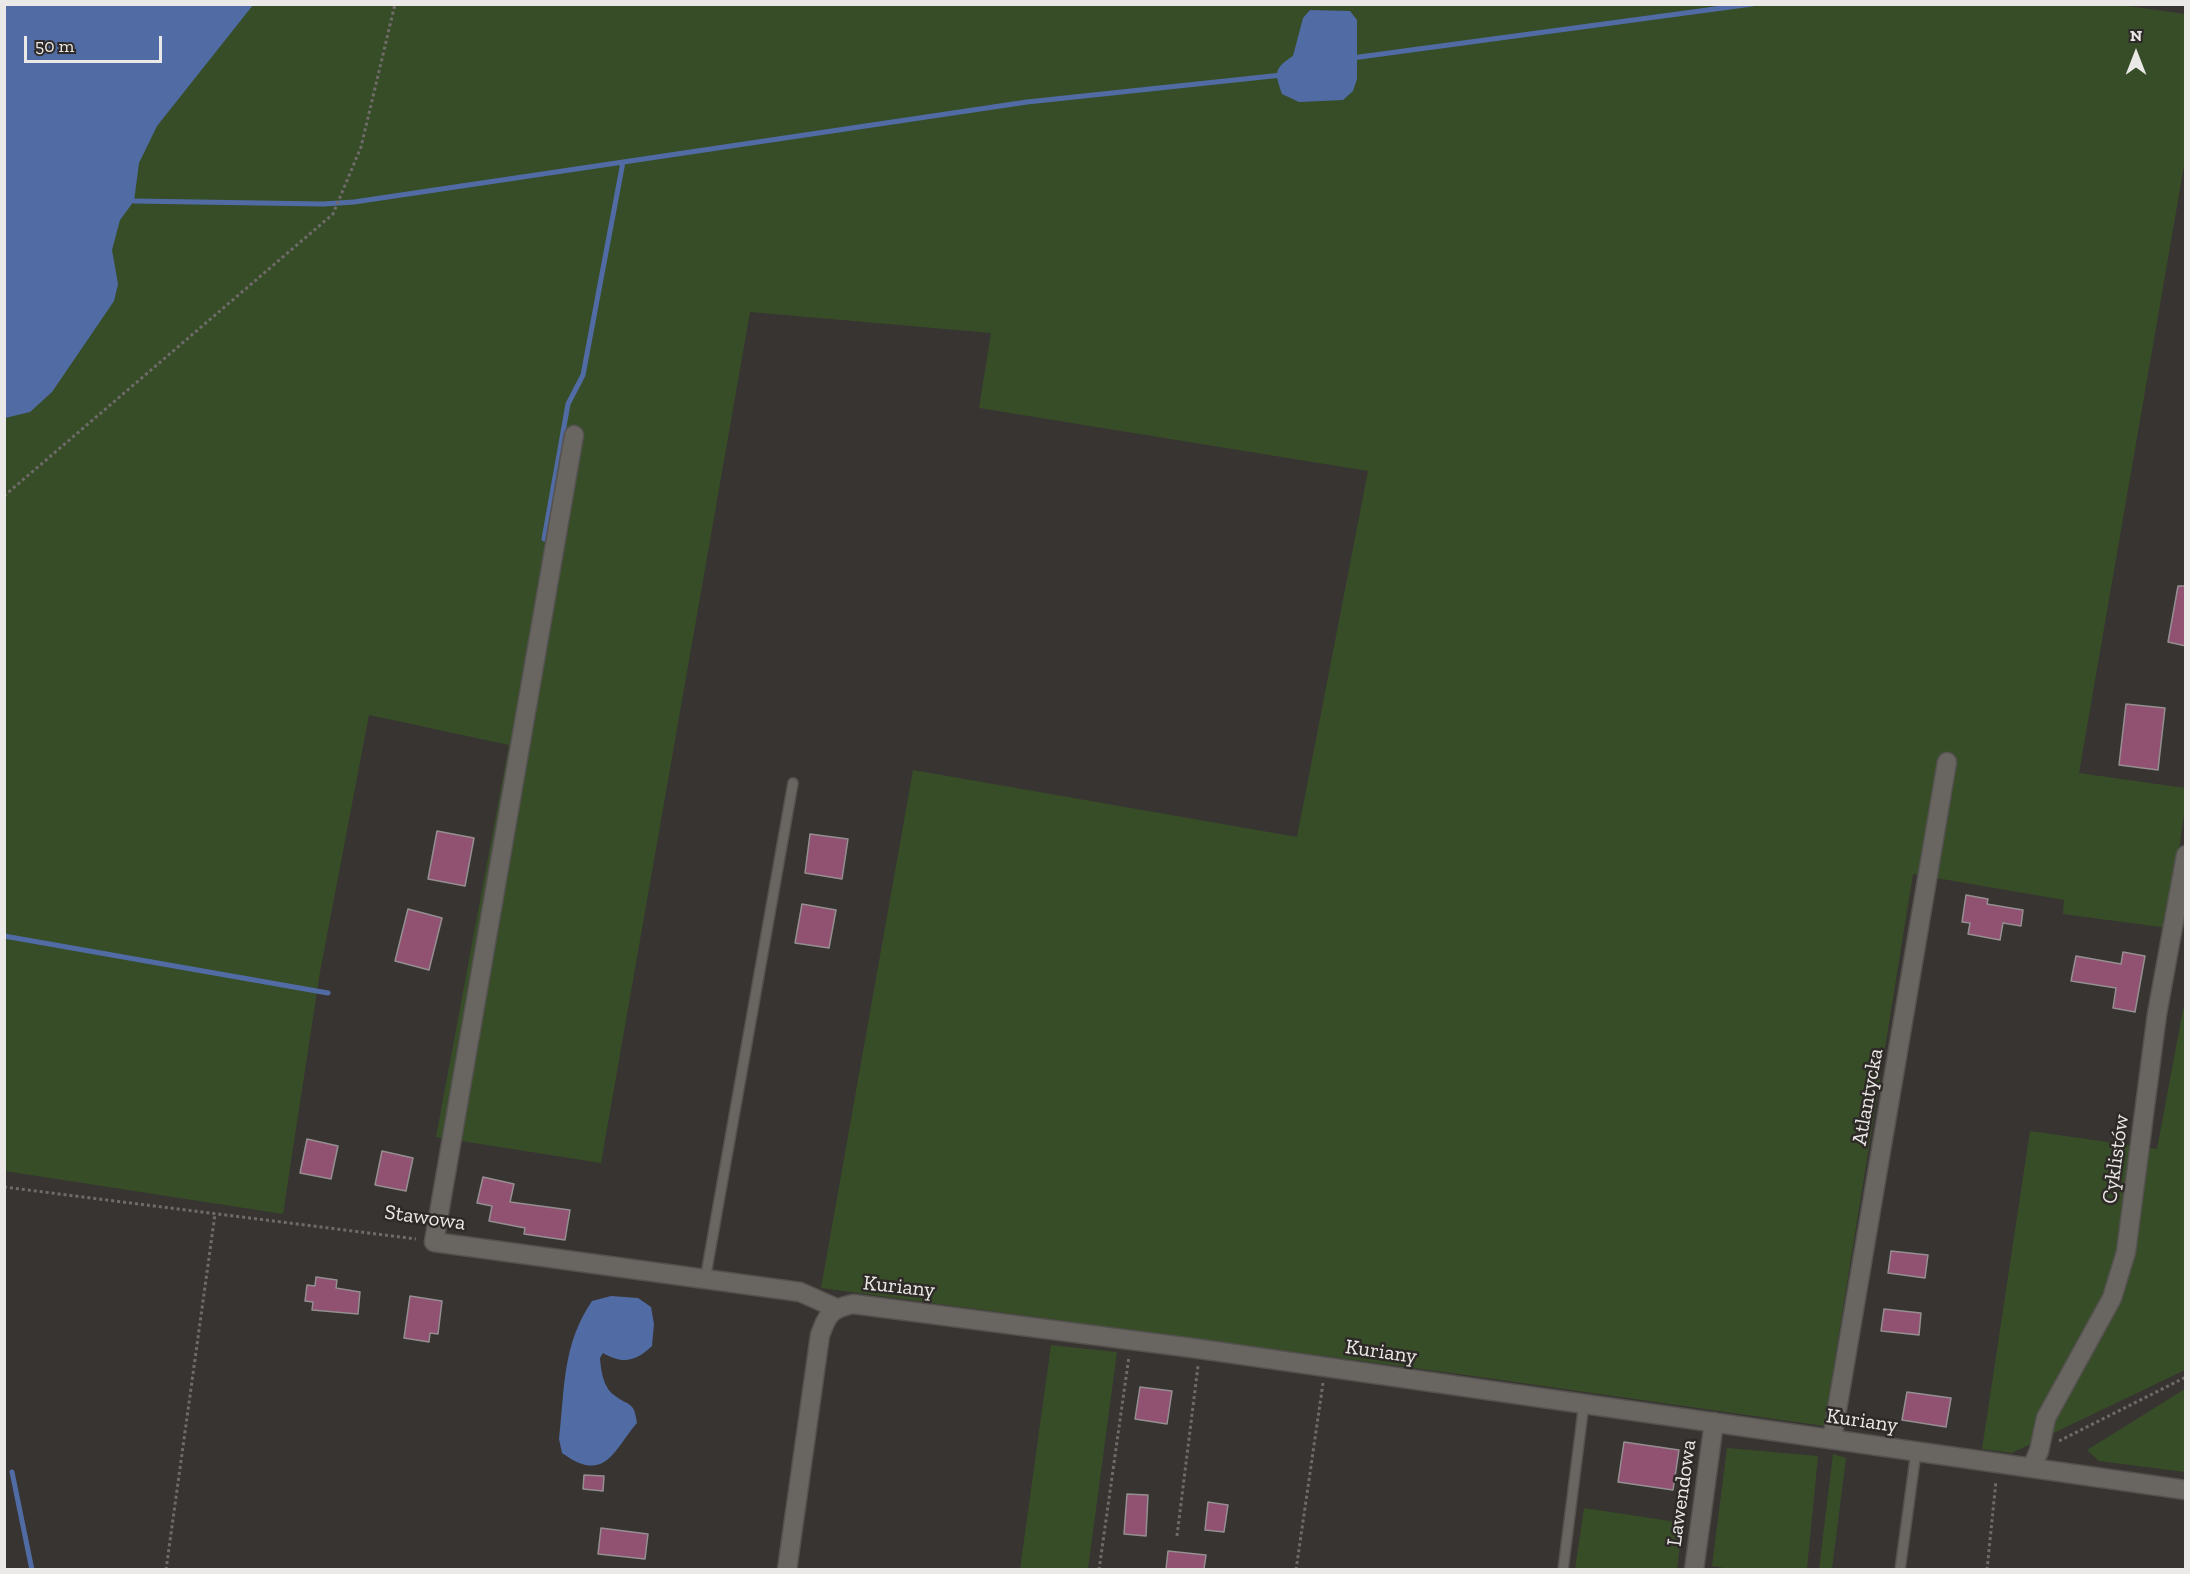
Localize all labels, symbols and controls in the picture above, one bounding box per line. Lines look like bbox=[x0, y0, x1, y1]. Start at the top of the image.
scale bar bbox=[27, 24, 165, 62]
north arrow bbox=[2106, 24, 2166, 84]
text: N bbox=[2130, 26, 2142, 45]
text: 50 m bbox=[35, 35, 74, 57]
street label: Atlantycka bbox=[1847, 1047, 1889, 1147]
street label: Cyklistów bbox=[2097, 1113, 2135, 1205]
street label: Stawowa bbox=[383, 1200, 467, 1236]
street label: Kuriany bbox=[862, 1271, 936, 1303]
street label: Kuriany bbox=[1343, 1334, 1419, 1370]
street label: Kuriany bbox=[1824, 1403, 1900, 1439]
street label: Lawendowa bbox=[1662, 1438, 1702, 1548]

